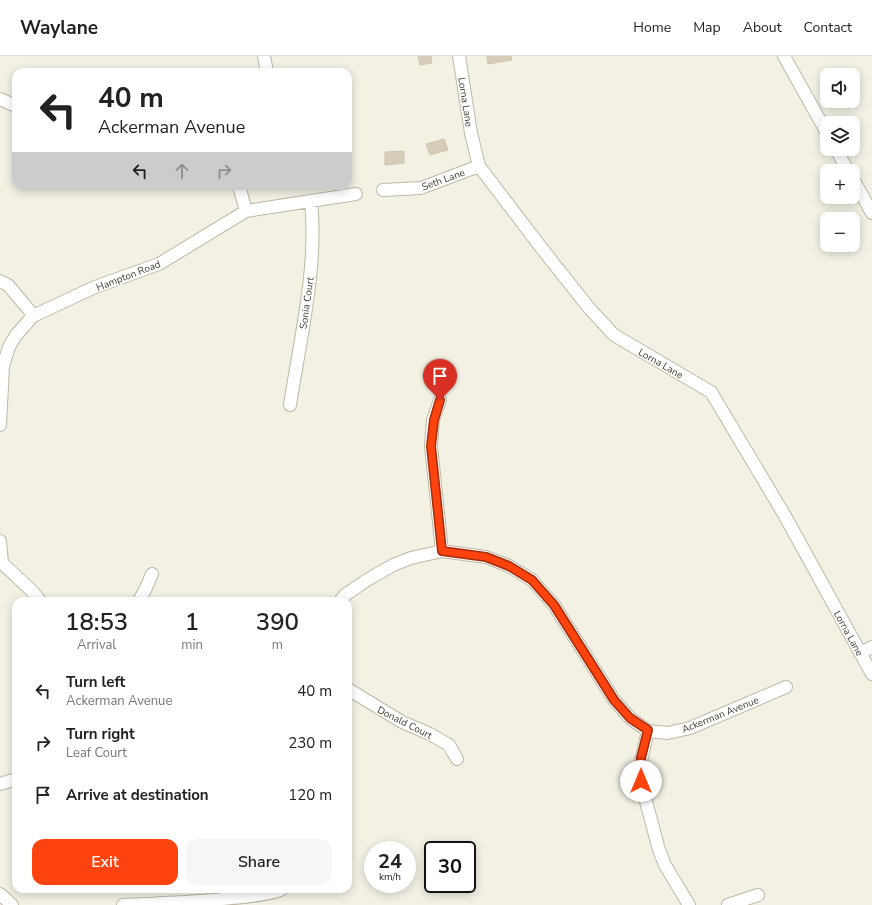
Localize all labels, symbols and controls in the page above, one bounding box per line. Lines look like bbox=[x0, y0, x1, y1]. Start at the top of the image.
text: Waylane bbox=[20, 15, 98, 41]
text: Home bbox=[633, 18, 671, 37]
text: Map bbox=[693, 18, 721, 37]
text: About bbox=[743, 18, 782, 37]
text: Contact bbox=[804, 18, 852, 37]
map controls bbox=[820, 68, 860, 252]
button: sound bbox=[820, 68, 860, 108]
street label: Lorna Lane bbox=[454, 76, 476, 128]
text: 40 m bbox=[98, 79, 164, 117]
icon: left bbox=[32, 84, 84, 136]
text: Ackerman Avenue bbox=[98, 115, 245, 139]
button: layers bbox=[820, 116, 860, 156]
icon: left bbox=[129, 160, 151, 182]
icon: ahead bbox=[171, 160, 193, 182]
icon: right bbox=[213, 160, 235, 182]
button: + bbox=[820, 164, 860, 204]
street label: Seth Lane bbox=[420, 166, 467, 194]
button: − bbox=[820, 212, 860, 252]
street label: Hampton Road bbox=[94, 257, 163, 295]
street label: Sonia Court bbox=[296, 276, 318, 330]
street label: Lorna Lane bbox=[635, 345, 686, 382]
pin bbox=[423, 359, 457, 400]
icon: arrive bbox=[429, 365, 451, 387]
text: 18:53 bbox=[65, 606, 128, 638]
text: 1 bbox=[185, 606, 199, 638]
text: 390 bbox=[256, 606, 299, 638]
street label: Lorna Lane bbox=[830, 608, 866, 659]
text: Arrival bbox=[77, 636, 116, 654]
text: min bbox=[181, 636, 203, 654]
text: m bbox=[272, 636, 283, 654]
text: Turn left bbox=[66, 672, 125, 692]
icon: left bbox=[32, 680, 54, 702]
text: 40 m bbox=[297, 681, 332, 701]
text: Ackerman Avenue bbox=[66, 692, 172, 710]
street label: Ackerman Avenue bbox=[680, 693, 761, 737]
street label: Donald Court bbox=[375, 703, 435, 743]
text: Turn right bbox=[66, 724, 135, 744]
icon: right bbox=[32, 732, 54, 754]
text: 230 m bbox=[288, 733, 332, 753]
text: Leaf Court bbox=[66, 744, 127, 762]
position arrow bbox=[620, 760, 662, 802]
icon: arrive bbox=[32, 784, 54, 806]
text: Arrive at destination bbox=[66, 785, 209, 805]
text: 120 m bbox=[288, 785, 332, 805]
button: Exit bbox=[32, 839, 178, 885]
button: Share bbox=[186, 839, 332, 885]
speed limit sign: 30 bbox=[424, 841, 476, 893]
text: 24 bbox=[378, 848, 402, 875]
text: km/h bbox=[379, 870, 401, 884]

